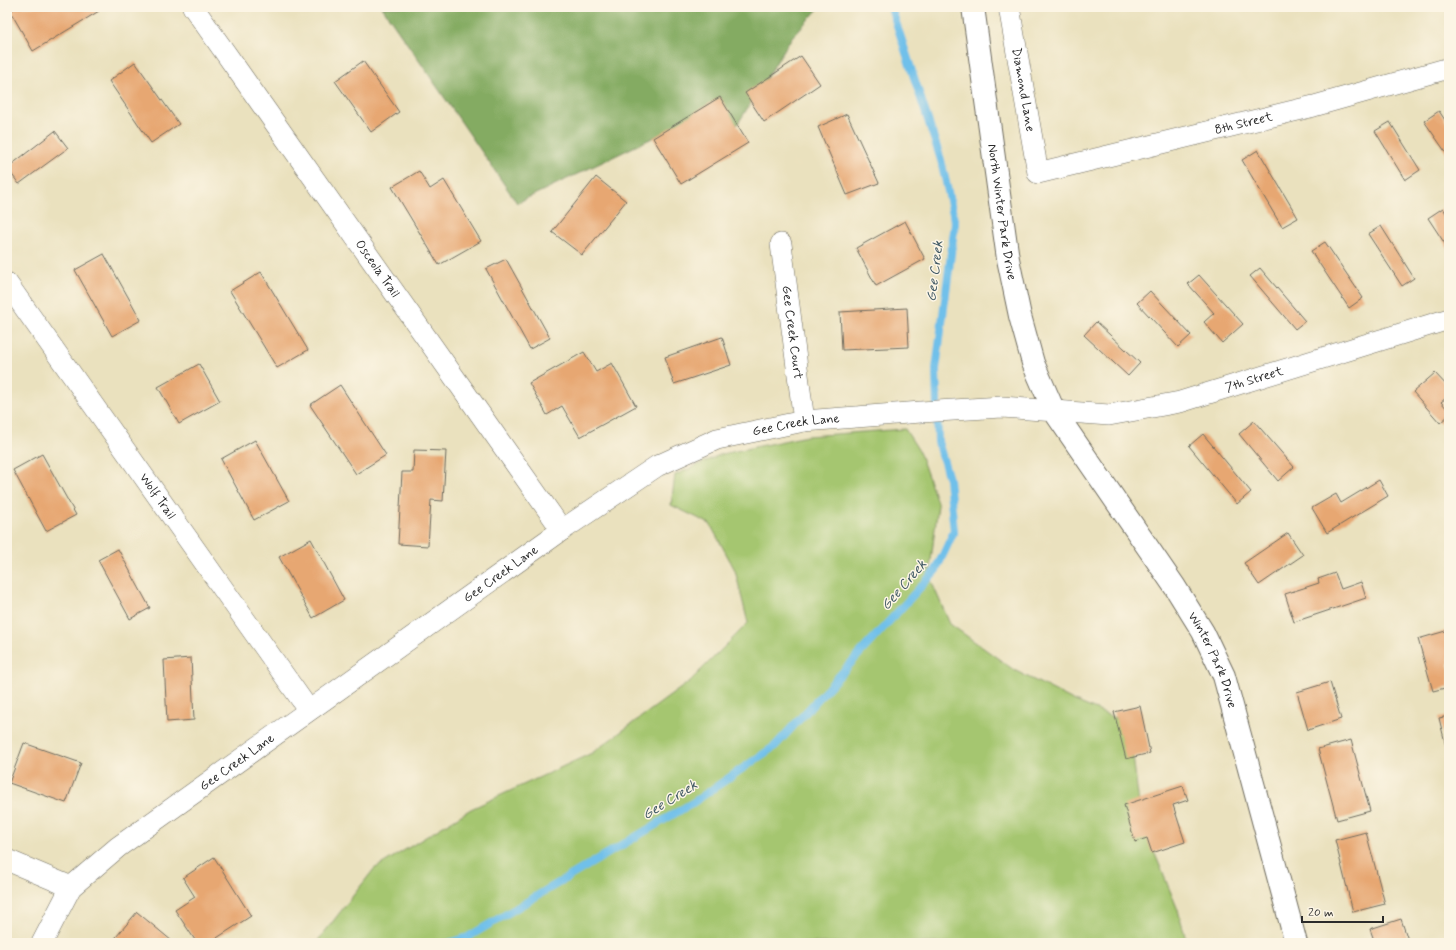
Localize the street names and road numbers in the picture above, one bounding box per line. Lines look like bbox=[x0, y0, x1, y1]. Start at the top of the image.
street label: Diamond Lane bbox=[1008, 46, 1039, 133]
street label: 8th Street bbox=[1213, 108, 1275, 138]
street label: North Winter Park Drive bbox=[984, 143, 1021, 282]
street label: Osceola Trail bbox=[351, 236, 404, 301]
street label: Gee Creek Court bbox=[778, 284, 807, 380]
street label: 7th Street bbox=[1223, 362, 1285, 396]
street label: Gee Creek Lane bbox=[751, 410, 840, 440]
street label: Wolf Trail bbox=[135, 470, 180, 523]
street label: Gee Creek Lane bbox=[460, 541, 542, 606]
street label: Winter Park Drive bbox=[1184, 609, 1241, 710]
street label: Gee Creek Lane bbox=[196, 729, 278, 795]

